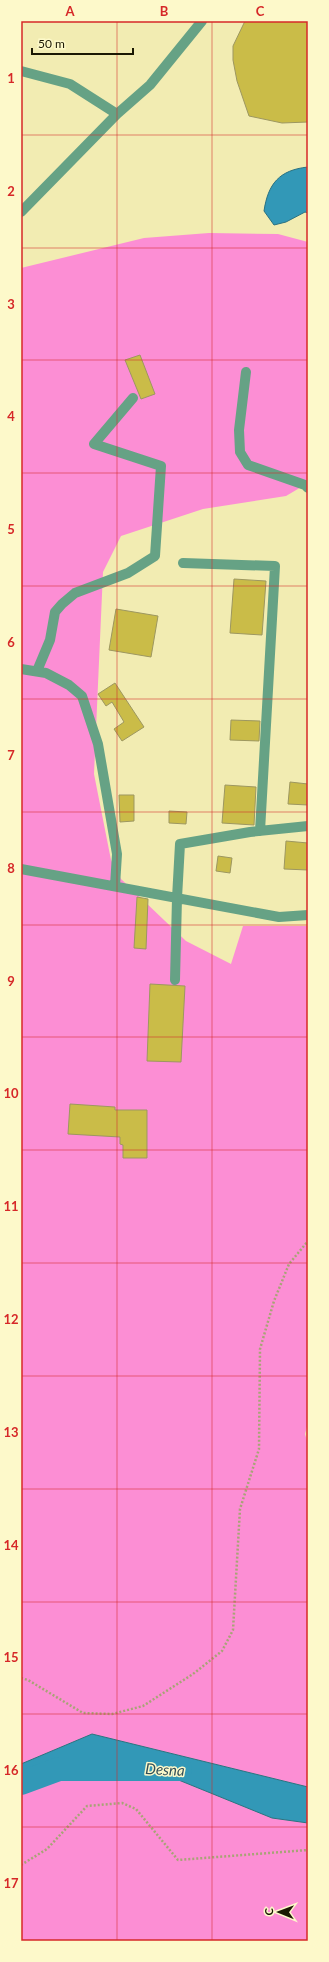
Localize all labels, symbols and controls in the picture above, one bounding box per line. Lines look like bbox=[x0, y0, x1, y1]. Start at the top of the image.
text: A bbox=[64, 3, 75, 19]
text: B bbox=[160, 3, 169, 19]
text: C bbox=[256, 3, 265, 19]
scale bar bbox=[32, 30, 133, 56]
text: 50 m bbox=[38, 36, 65, 51]
text: 1 bbox=[7, 70, 15, 86]
text: 2 bbox=[7, 183, 15, 199]
text: 3 bbox=[7, 296, 15, 312]
text: 4 bbox=[7, 408, 15, 424]
text: 5 bbox=[7, 521, 15, 537]
text: 6 bbox=[7, 634, 15, 650]
text: 7 bbox=[7, 747, 15, 763]
text: 8 bbox=[7, 860, 15, 876]
text: 9 bbox=[7, 973, 15, 989]
text: 10 bbox=[3, 1085, 19, 1101]
text: 11 bbox=[3, 1198, 19, 1214]
text: 12 bbox=[3, 1311, 19, 1327]
text: 13 bbox=[3, 1424, 19, 1440]
text: 14 bbox=[3, 1537, 19, 1553]
text: 15 bbox=[3, 1649, 19, 1665]
water label: Desna bbox=[145, 1759, 186, 1779]
text: 16 bbox=[3, 1762, 19, 1778]
text: 17 bbox=[3, 1875, 19, 1891]
north arrow bbox=[259, 1892, 299, 1932]
text: С bbox=[262, 1907, 275, 1916]

